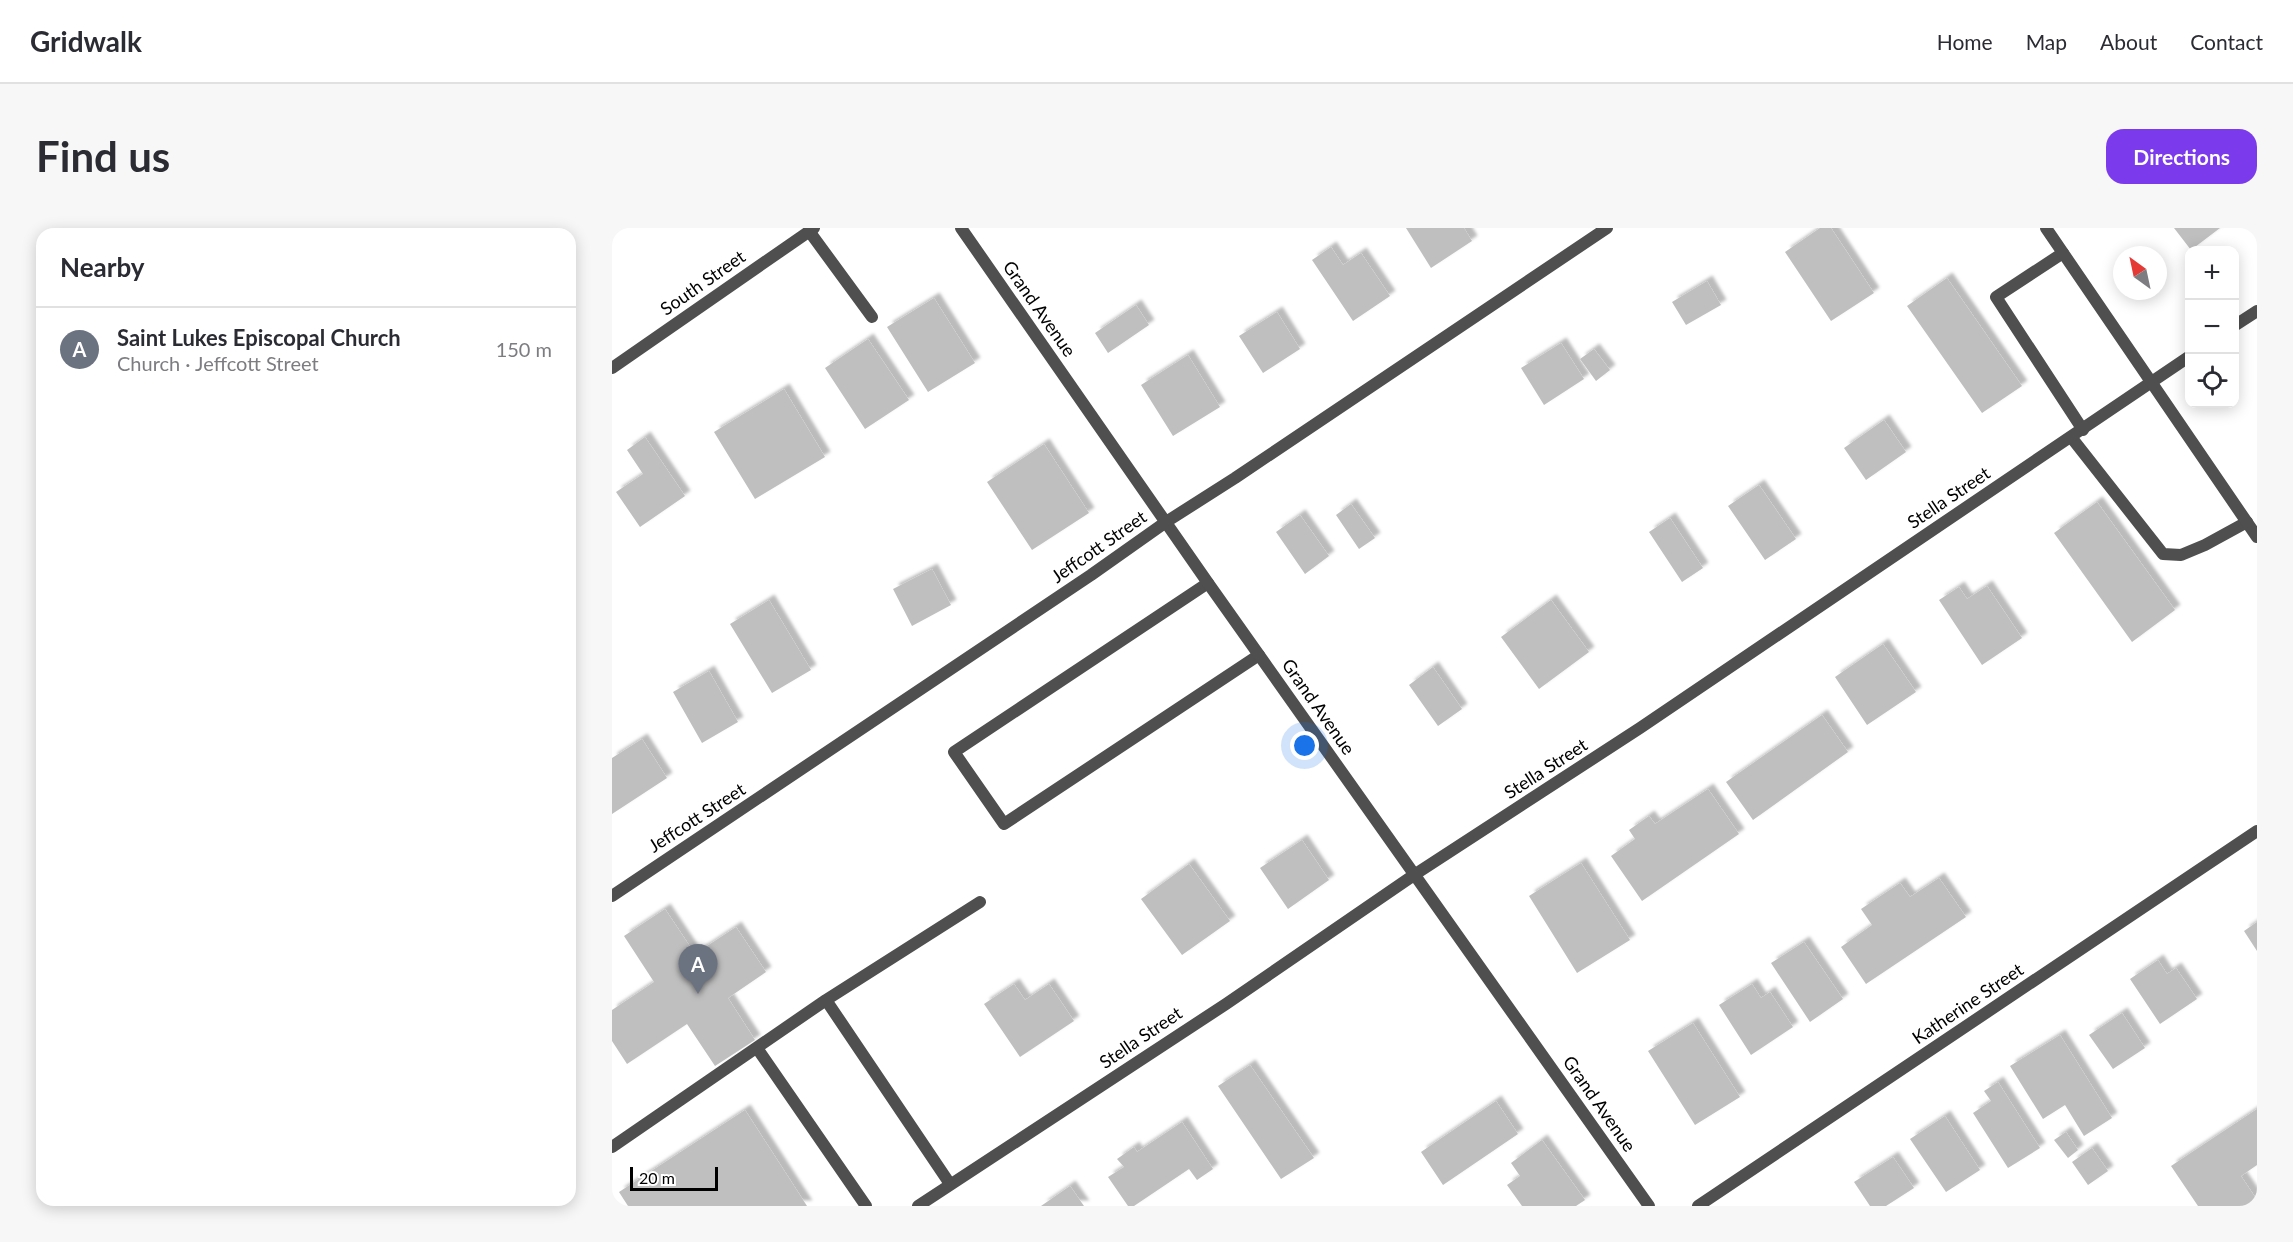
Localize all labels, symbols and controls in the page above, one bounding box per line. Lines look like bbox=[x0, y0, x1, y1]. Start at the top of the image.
text: Gridwalk bbox=[30, 24, 142, 58]
text: Home bbox=[1937, 29, 1993, 54]
text: Map bbox=[2026, 29, 2067, 54]
text: About bbox=[2100, 29, 2157, 54]
text: Contact bbox=[2190, 29, 2263, 54]
button: Directions bbox=[2106, 129, 2257, 184]
text: Find us bbox=[36, 131, 170, 181]
street label: South Street bbox=[656, 245, 750, 319]
north arrow bbox=[2113, 246, 2167, 300]
map controls bbox=[2185, 246, 2239, 408]
button: + bbox=[2185, 246, 2239, 300]
text: Nearby bbox=[60, 251, 145, 283]
street label: Grand Avenue bbox=[999, 256, 1081, 361]
button: − bbox=[2185, 300, 2239, 354]
text: Saint Lukes Episcopal Church bbox=[117, 324, 401, 351]
text: A bbox=[73, 337, 86, 361]
text: 150 m bbox=[496, 337, 552, 361]
text: Church · Jeffcott Street bbox=[117, 351, 319, 375]
button: locate bbox=[2185, 354, 2239, 408]
street label: Stella Street bbox=[1903, 461, 1994, 533]
street label: Jeffcott Street bbox=[1047, 505, 1151, 587]
street label: Grand Avenue bbox=[1278, 654, 1360, 759]
your location bbox=[1290, 731, 1319, 760]
street label: Stella Street bbox=[1500, 733, 1592, 803]
street label: Jeffcott Street bbox=[644, 777, 750, 857]
pin: A bbox=[678, 944, 718, 994]
street label: Katherine Street bbox=[1908, 958, 2028, 1048]
street label: Stella Street bbox=[1095, 1001, 1186, 1073]
street label: Grand Avenue bbox=[1559, 1051, 1641, 1156]
scale bar bbox=[630, 1164, 718, 1192]
text: 20 m bbox=[639, 1168, 675, 1187]

